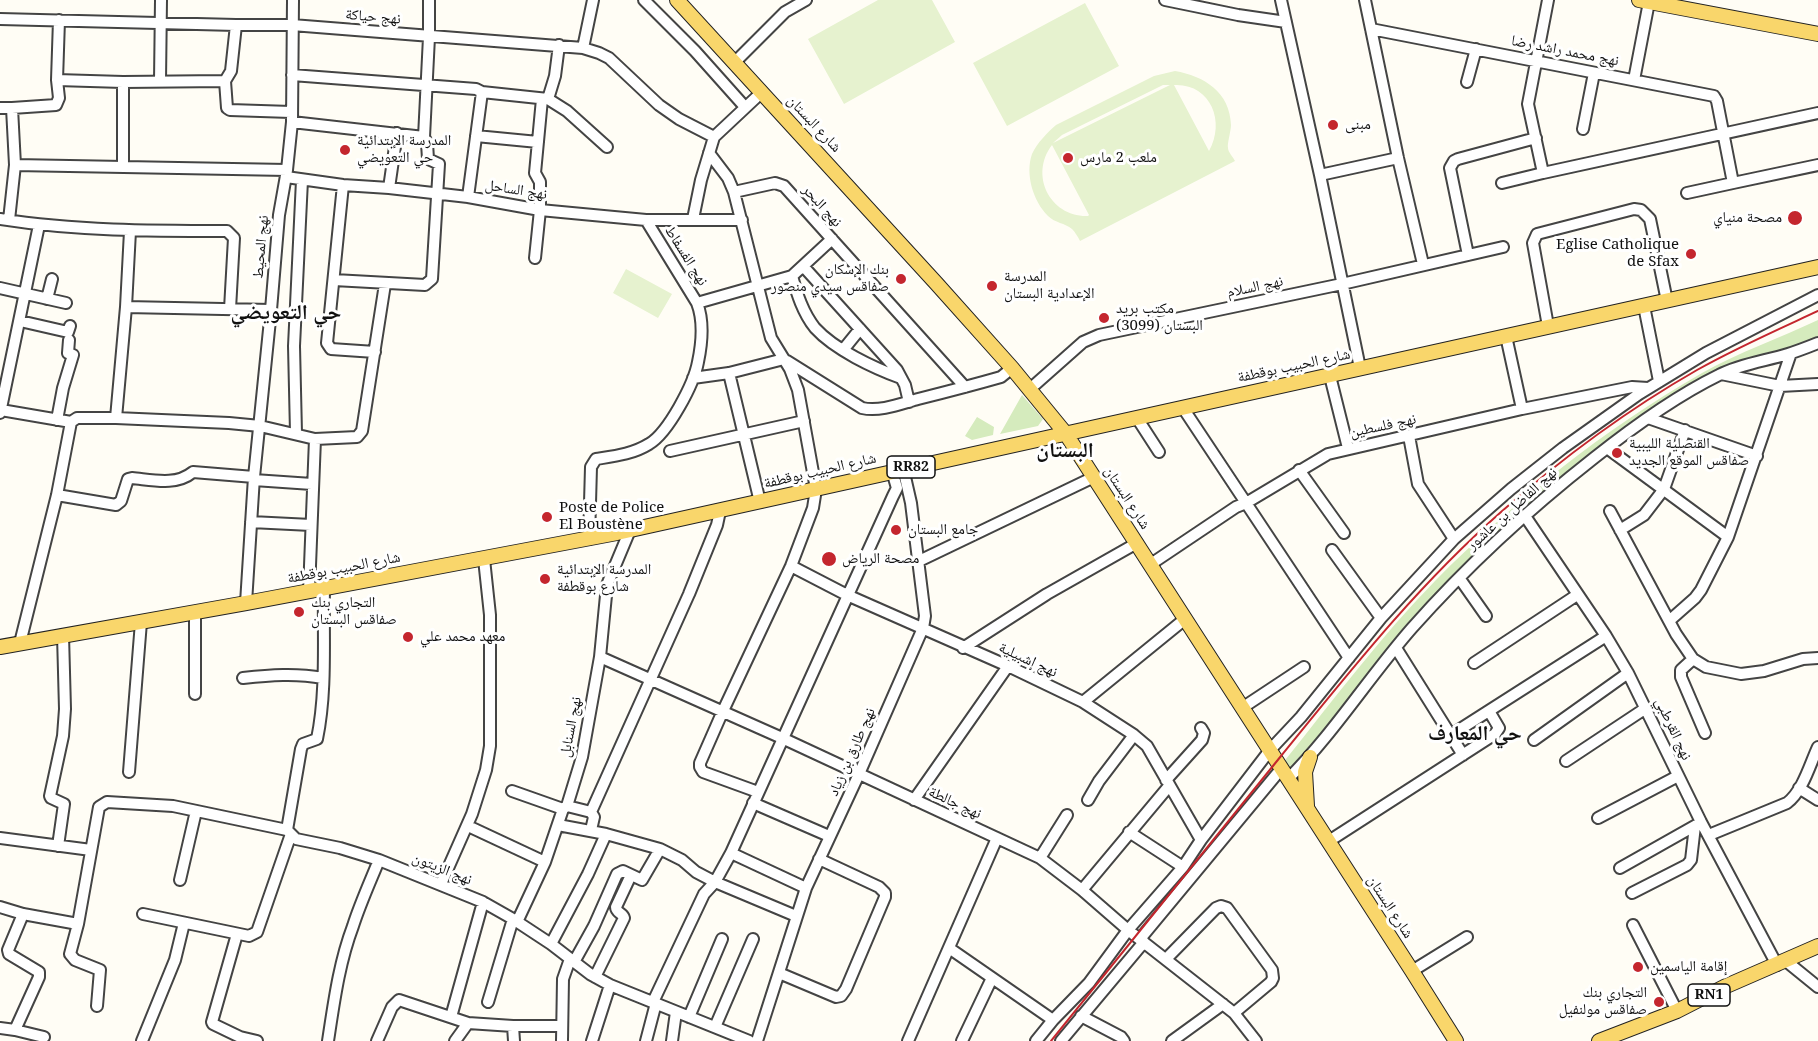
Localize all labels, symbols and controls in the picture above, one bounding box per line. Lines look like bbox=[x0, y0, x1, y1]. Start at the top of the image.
street label: نهج حياكة bbox=[345, 6, 401, 28]
street label: نهج محمد راشد رضا bbox=[1510, 32, 1620, 70]
street label: شارع البستان bbox=[783, 92, 845, 156]
place label: مبنى bbox=[1345, 116, 1371, 134]
marker: مبنى bbox=[1326, 118, 1340, 132]
place label: المدرسة الإبتدائية حي التعويضي bbox=[357, 132, 451, 167]
marker: المدرسة الإبتدائية حي التعويضي bbox=[338, 143, 352, 157]
place label: ملعب 2 مارس bbox=[1080, 149, 1157, 167]
marker: ملعب 2 مارس bbox=[1061, 151, 1075, 165]
street label: نهج الساحل bbox=[484, 176, 548, 204]
street label: نهج البحر bbox=[798, 181, 846, 231]
place label: مصحة منياي bbox=[1713, 209, 1782, 227]
marker: مصحة منياي bbox=[1786, 209, 1804, 227]
street label: نهج المحيط bbox=[249, 214, 273, 280]
street label: نهج الفسفاط bbox=[661, 223, 711, 289]
place label: Eglise Catholique de Sfax bbox=[1556, 236, 1679, 271]
marker: Eglise Catholique de Sfax bbox=[1684, 247, 1698, 261]
place label: بنك الإسكان صفاقس سيدي منصور bbox=[771, 261, 889, 296]
place label: المدرسة الإعدادية البستان bbox=[1004, 268, 1095, 303]
marker: بنك الإسكان صفاقس سيدي منصور bbox=[894, 272, 908, 286]
street label: نهج السلام bbox=[1225, 272, 1285, 302]
marker: المدرسة الإعدادية البستان bbox=[985, 279, 999, 293]
district label: حي التعويضي bbox=[231, 300, 341, 326]
place label: مكتب بريد البستان (3099) bbox=[1116, 300, 1203, 335]
marker: مكتب بريد البستان (3099) bbox=[1097, 311, 1111, 325]
street label: شارع الحبيب بوقطفة bbox=[1236, 345, 1352, 387]
street label: نهج فلسطين bbox=[1348, 410, 1418, 442]
place label: القنصلية الليبية صفاقس الموقع الجديد bbox=[1629, 435, 1749, 470]
district label: البستان bbox=[1036, 438, 1094, 464]
marker: القنصلية الليبية صفاقس الموقع الجديد bbox=[1610, 446, 1624, 460]
street label: شارع الحبيب بوقطفة bbox=[762, 449, 878, 493]
road number: RR82 bbox=[887, 456, 935, 478]
street label: شارع البستان bbox=[1100, 463, 1154, 533]
street label: نهج الفاضل بن عاشور bbox=[1463, 464, 1561, 554]
place label: Poste de Police El Boustène bbox=[559, 499, 664, 534]
marker: Poste de Police El Boustène bbox=[540, 510, 554, 524]
place label: جامع البستان bbox=[908, 521, 978, 539]
marker: جامع البستان bbox=[889, 523, 903, 537]
street label: شارع الحبيب بوقطفة bbox=[286, 548, 402, 588]
marker: مصحة الرياض bbox=[820, 550, 838, 568]
place label: مصحة الرياض bbox=[842, 550, 919, 568]
place label: المدرسة الإبتدائية شارع بوقطفة bbox=[557, 561, 651, 596]
marker: المدرسة الإبتدائية شارع بوقطفة bbox=[538, 572, 552, 586]
place label: التجاري بنك صفاقس البستان bbox=[311, 594, 397, 629]
marker: التجاري بنك صفاقس البستان bbox=[292, 605, 306, 619]
place label: معهد محمد علي bbox=[420, 628, 505, 646]
marker: معهد محمد علي bbox=[401, 630, 415, 644]
street label: نهج إشبيلية bbox=[996, 639, 1060, 681]
street label: نهج السنابل bbox=[556, 695, 586, 759]
street label: نهج القرطبي bbox=[1651, 695, 1695, 763]
street label: نهج طارق بن زياد bbox=[825, 705, 879, 799]
district label: حي المعارف bbox=[1428, 721, 1522, 747]
street label: نهج جالطة bbox=[926, 783, 984, 823]
street label: نهج الزيتون bbox=[409, 849, 475, 889]
street label: شارع البستان bbox=[1363, 872, 1417, 942]
place label: إقامة الياسمين bbox=[1650, 958, 1727, 976]
marker: إقامة الياسمين bbox=[1631, 960, 1645, 974]
place label: التجاري بنك صفاقس مولنفيل bbox=[1559, 984, 1647, 1019]
road number: RN1 bbox=[1688, 984, 1730, 1006]
marker: التجاري بنك صفاقس مولنفيل bbox=[1652, 995, 1666, 1009]

